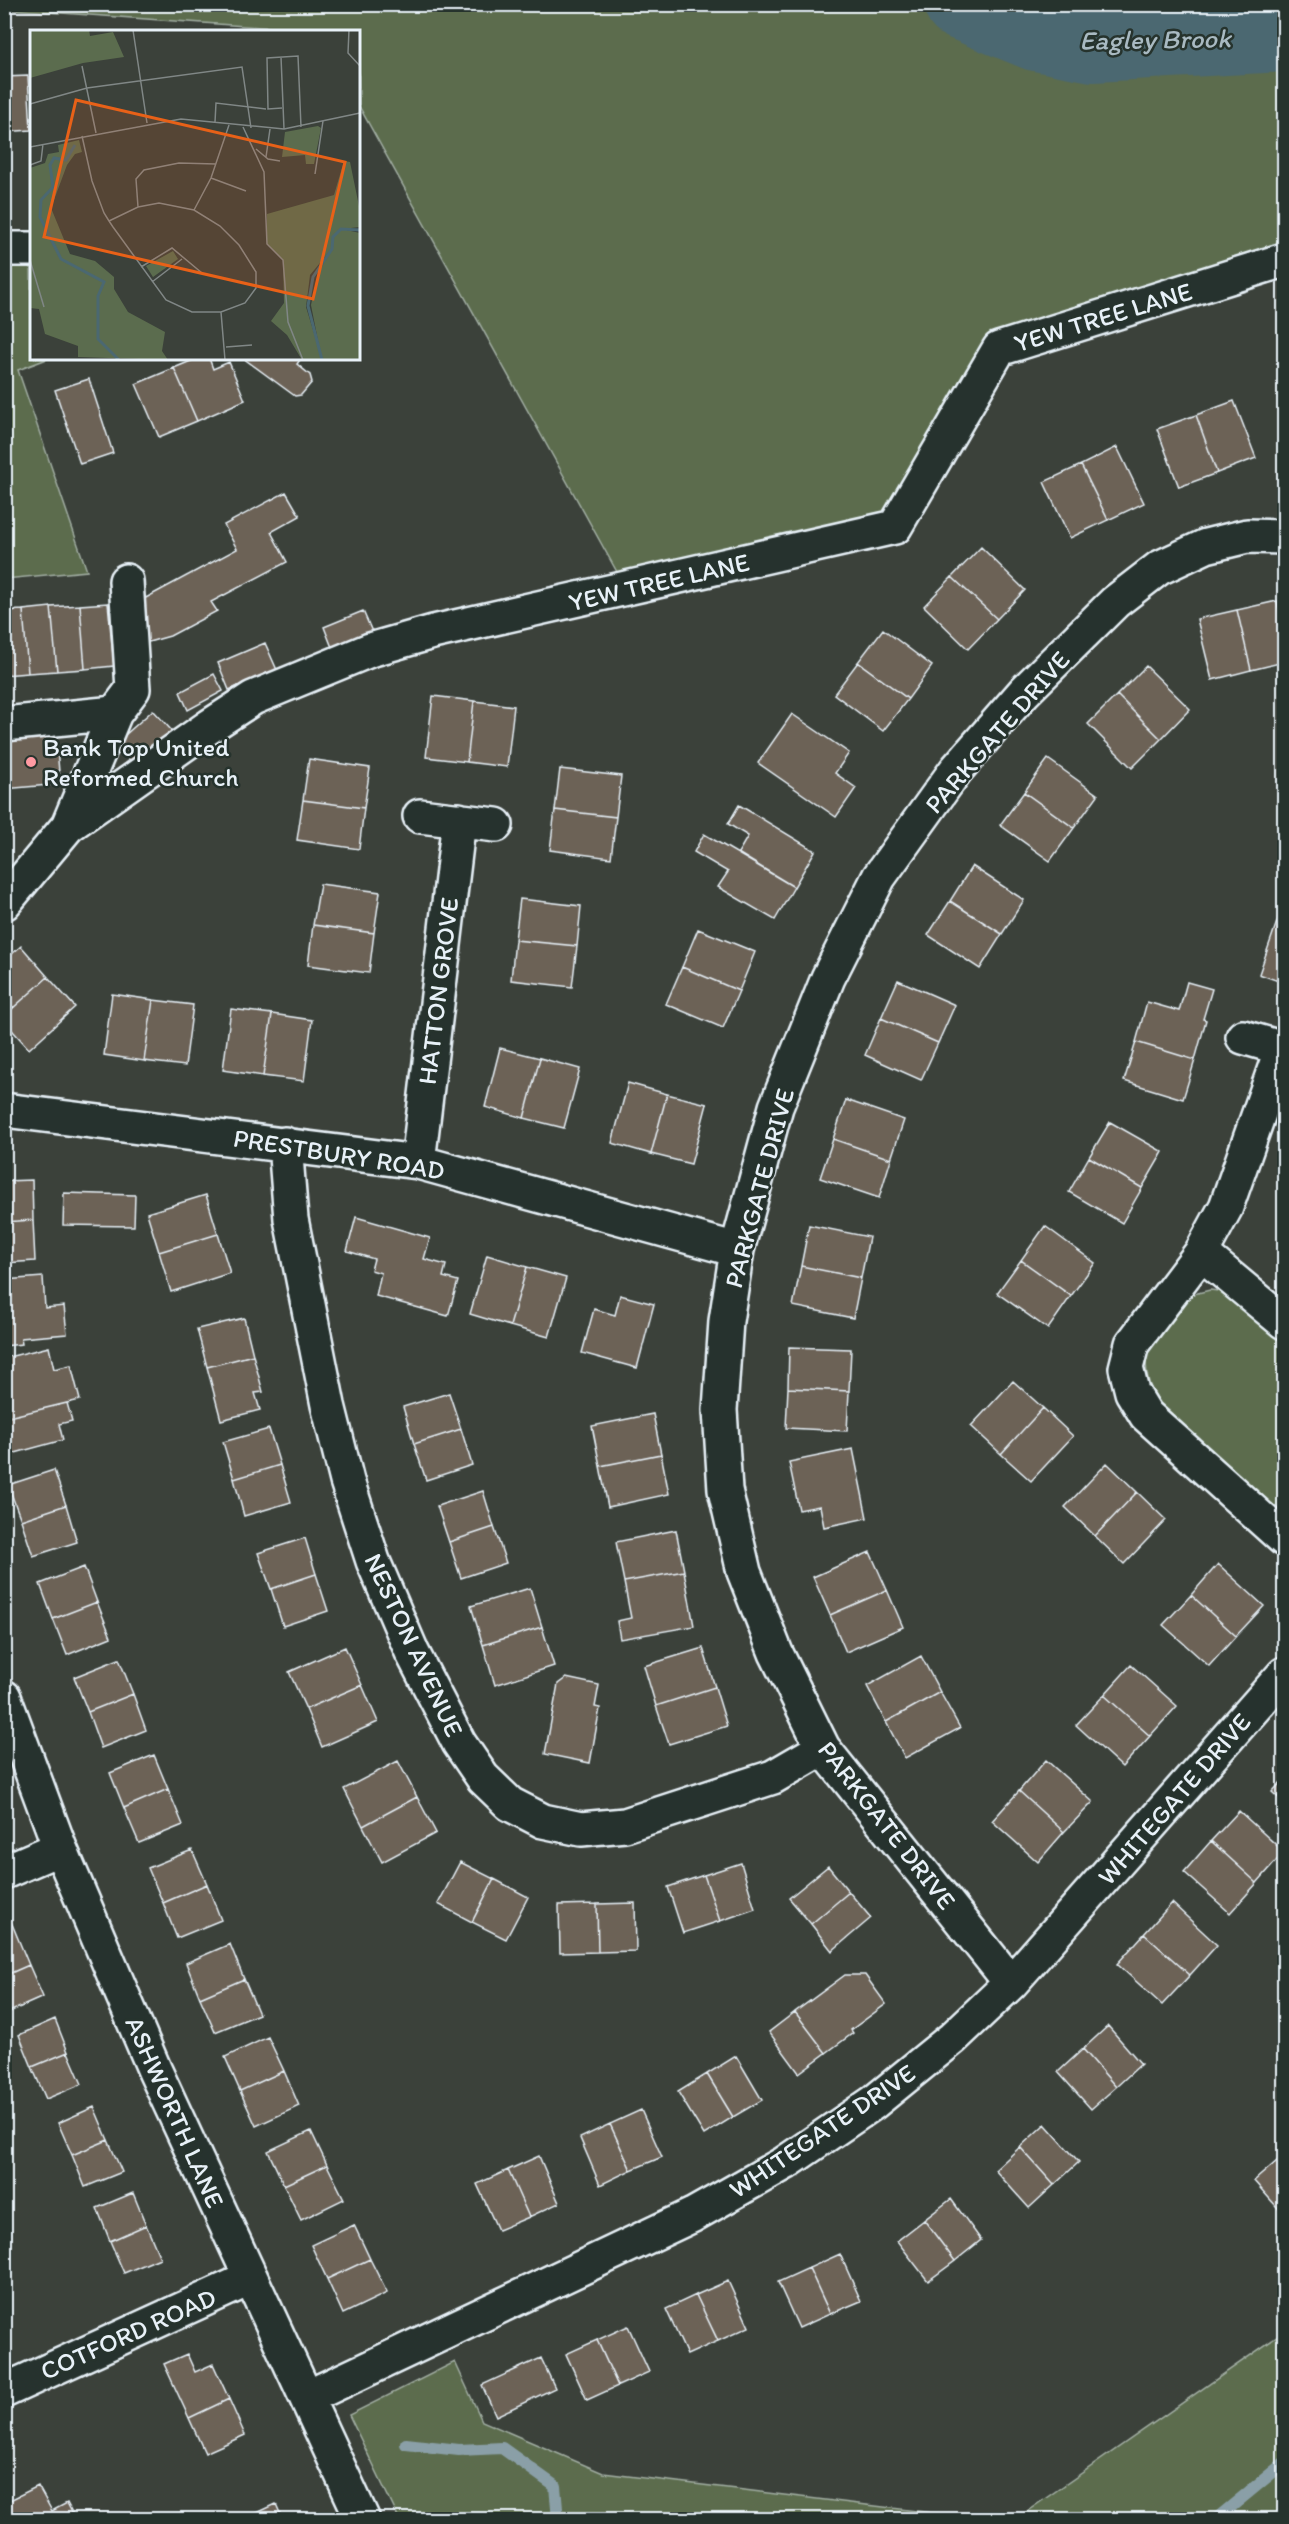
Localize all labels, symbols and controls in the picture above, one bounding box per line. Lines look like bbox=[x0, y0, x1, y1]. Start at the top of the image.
water label: Eagley Brook bbox=[1079, 21, 1233, 57]
inset map bbox=[30, 30, 360, 360]
street label: YEW TREE LANE bbox=[1010, 275, 1196, 359]
street label: YEW TREE LANE bbox=[566, 546, 752, 618]
street label: PARKGATE DRIVE bbox=[918, 644, 1076, 820]
place label: Bank Top United Reformed Church bbox=[43, 731, 239, 793]
marker: Bank Top United Reformed Church bbox=[24, 755, 38, 769]
street label: HATTON GROVE bbox=[411, 896, 465, 1086]
street label: PARKGATE DRIVE bbox=[717, 1085, 801, 1291]
street label: PRESTBURY ROAD bbox=[231, 1121, 447, 1187]
street label: NESTON AVENUE bbox=[357, 1548, 471, 1742]
street label: WHITEGATE DRIVE bbox=[1090, 1706, 1258, 1892]
street label: PARKGATE DRIVE bbox=[811, 1734, 963, 1916]
street label: ASHWORTH LANE bbox=[118, 2011, 232, 2213]
street label: WHITEGATE DRIVE bbox=[723, 2057, 921, 2205]
street label: COTFORD ROAD bbox=[35, 2281, 221, 2387]

